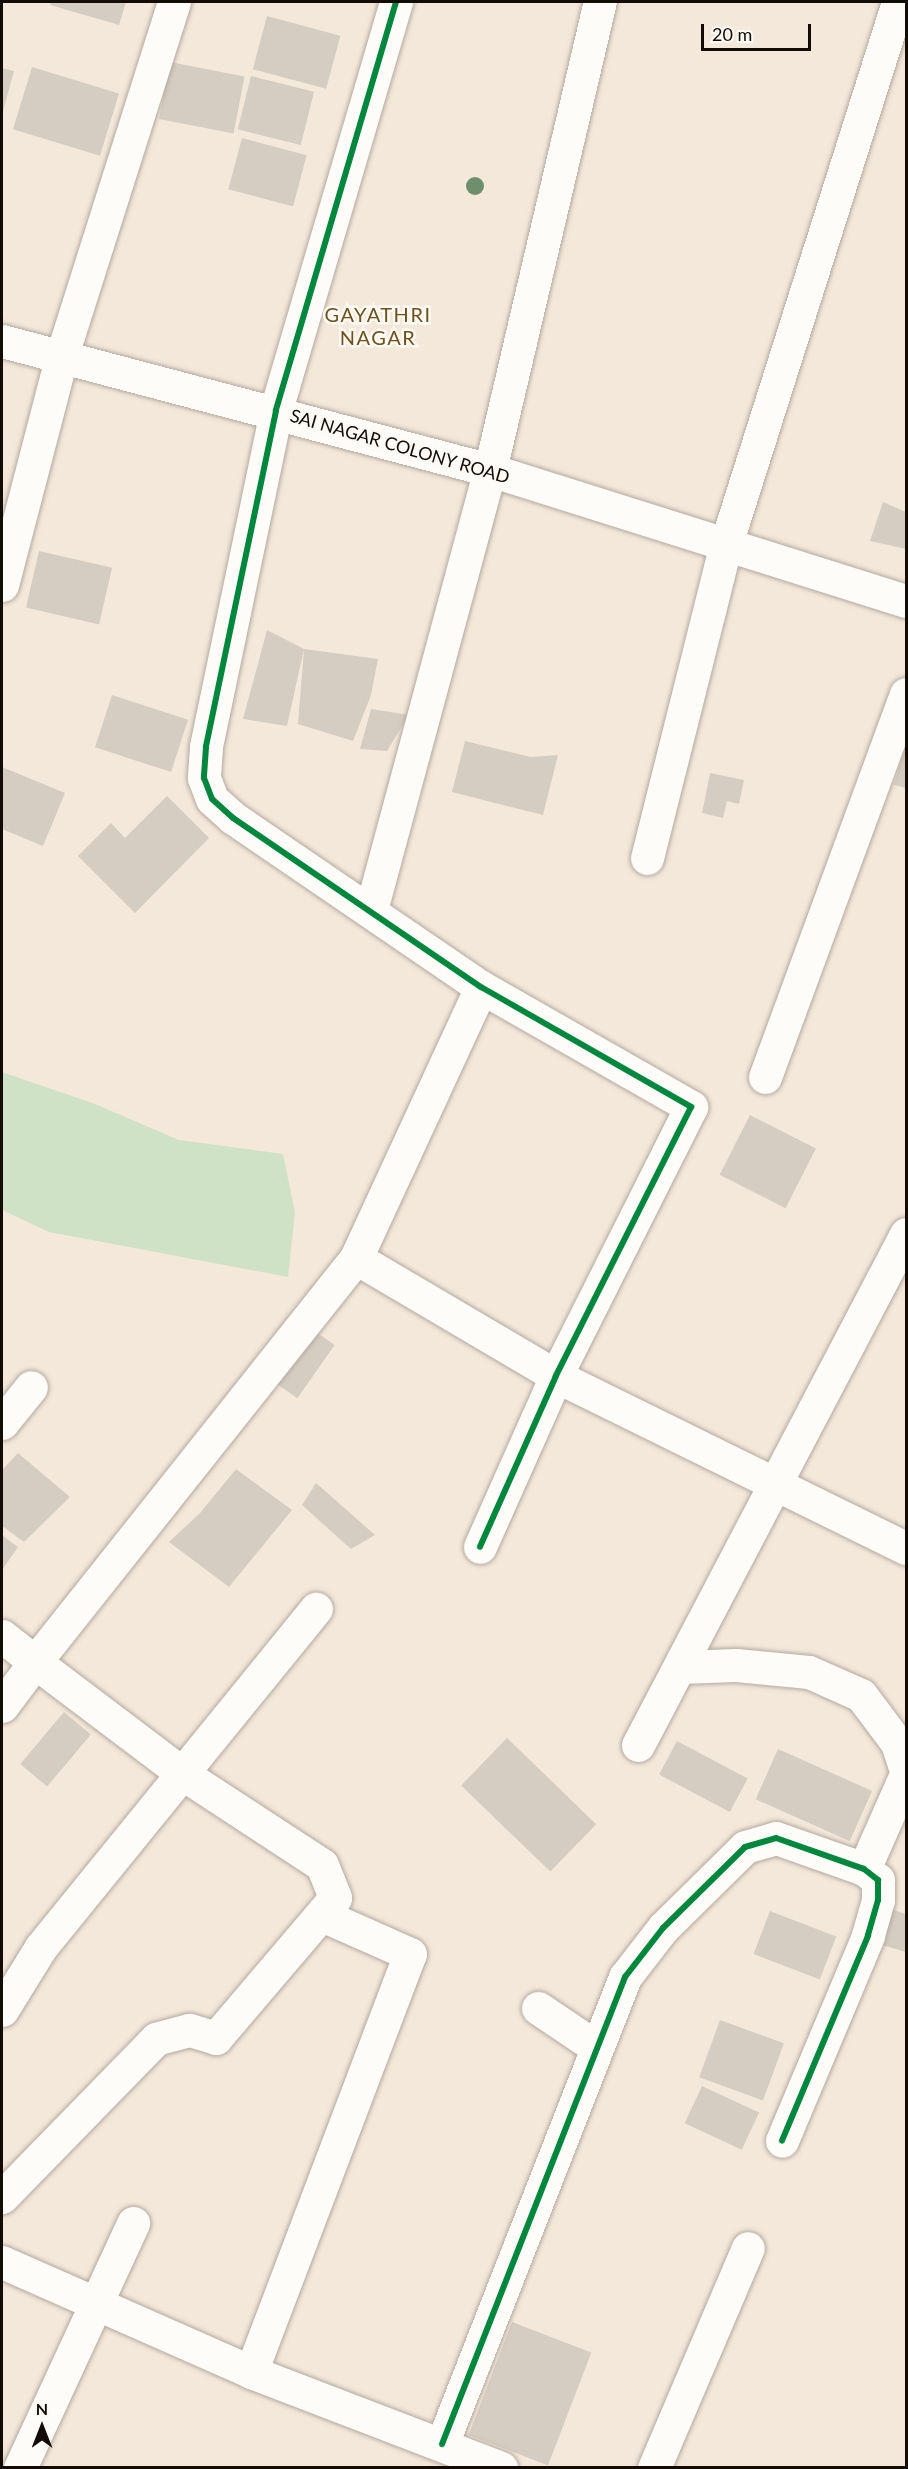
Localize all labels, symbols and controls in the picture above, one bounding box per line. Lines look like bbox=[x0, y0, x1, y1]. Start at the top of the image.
scale bar bbox=[704, 12, 814, 50]
text: 20 m bbox=[712, 23, 752, 45]
district label: GAYATHRI NAGAR bbox=[324, 303, 432, 350]
street label: SAI NAGAR COLONY ROAD bbox=[287, 404, 513, 488]
north arrow bbox=[12, 2397, 72, 2457]
text: N bbox=[36, 2399, 48, 2418]

